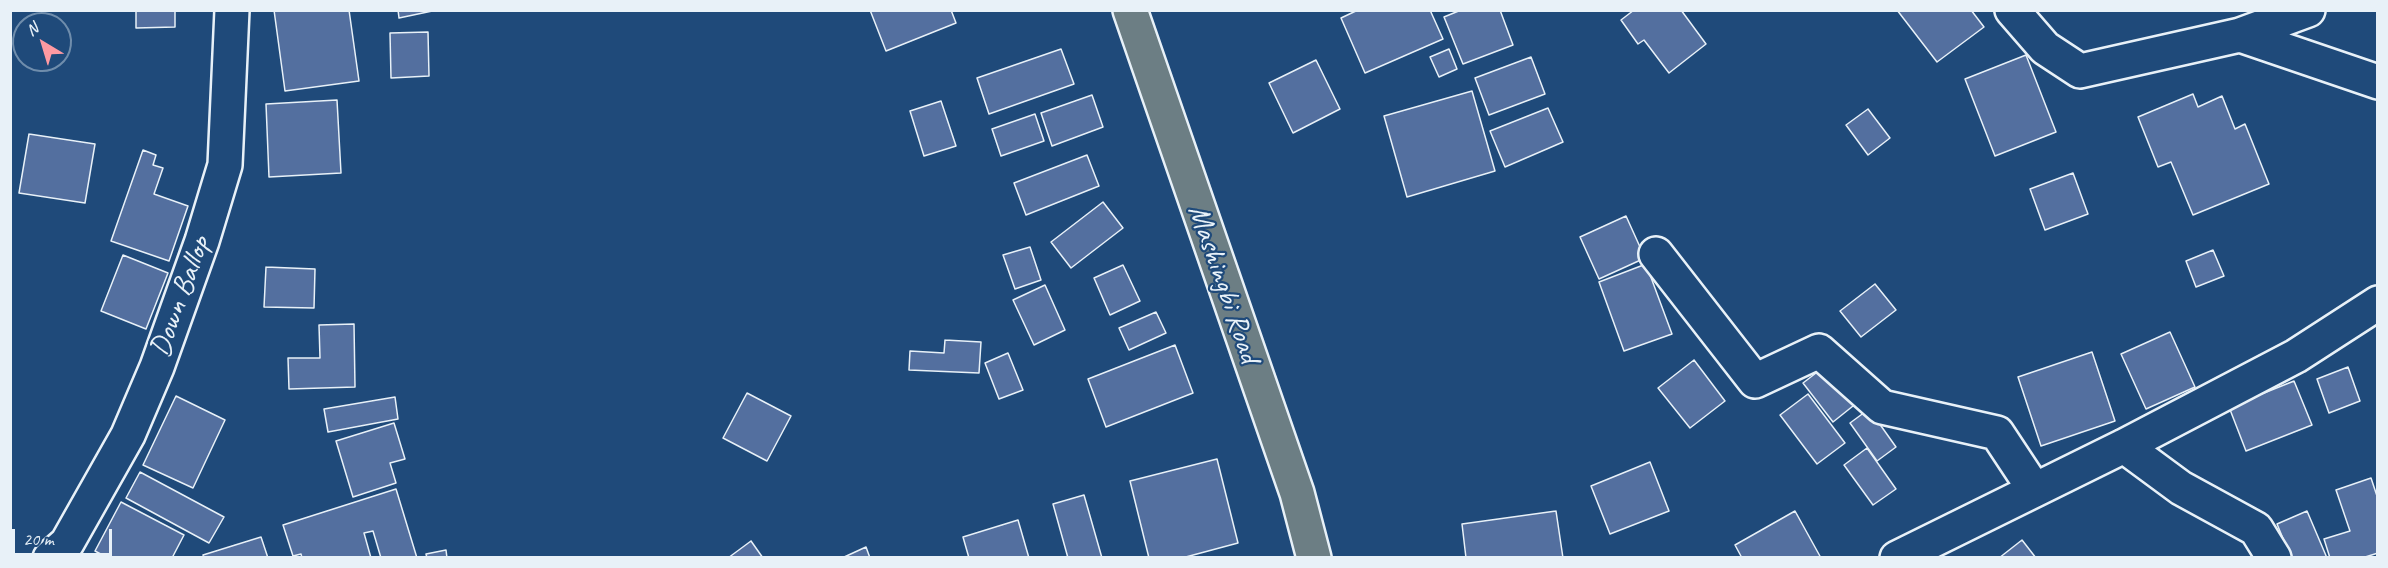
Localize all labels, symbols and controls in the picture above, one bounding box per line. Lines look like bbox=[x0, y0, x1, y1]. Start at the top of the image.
north arrow bbox=[12, 12, 72, 72]
text: N bbox=[22, 18, 42, 40]
street label: Mashingbi Road bbox=[1179, 200, 1267, 368]
street label: Down Ballop bbox=[143, 232, 219, 362]
scale bar bbox=[15, 517, 116, 555]
text: 20 m bbox=[23, 528, 54, 550]

